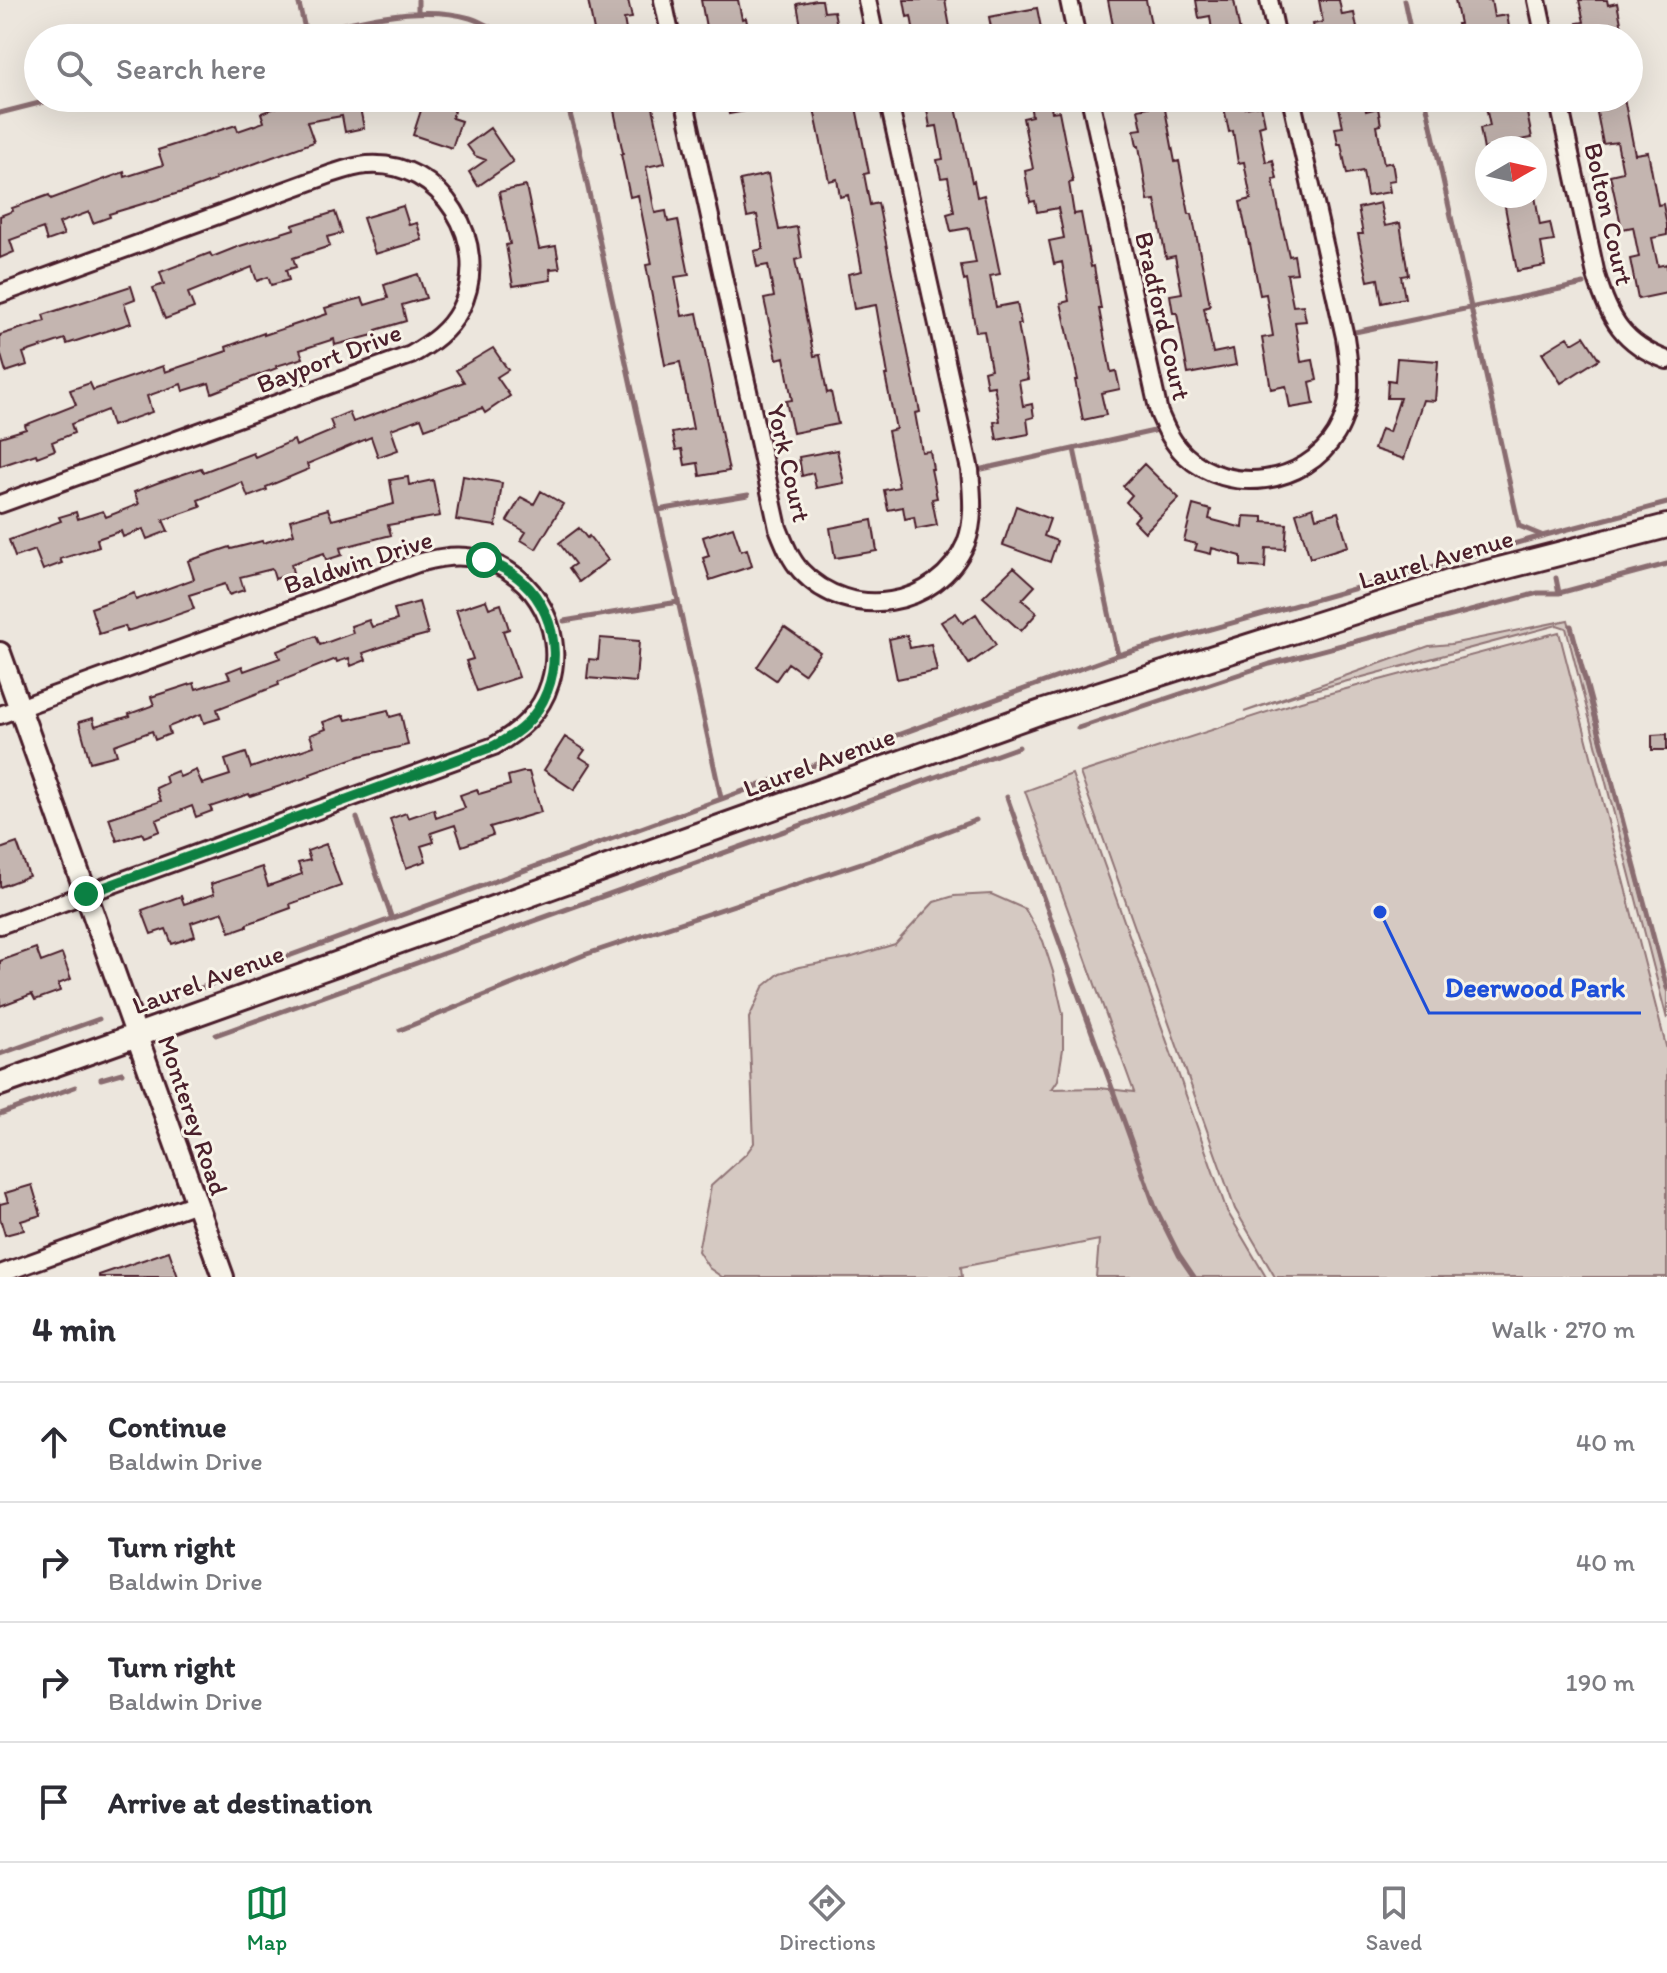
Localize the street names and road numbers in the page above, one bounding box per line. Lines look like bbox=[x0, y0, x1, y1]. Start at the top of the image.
street label: Bolton Court bbox=[1577, 140, 1641, 289]
street label: Bradford Court bbox=[1128, 229, 1198, 404]
street label: Bayport Drive bbox=[252, 316, 406, 400]
street label: York Court bbox=[760, 401, 818, 525]
street label: Laurel Avenue bbox=[1355, 522, 1517, 596]
street label: Baldwin Drive bbox=[280, 523, 436, 601]
street label: Laurel Avenue bbox=[739, 720, 899, 804]
street label: Laurel Avenue bbox=[128, 937, 288, 1021]
street label: Monterey Road bbox=[151, 1031, 235, 1199]

